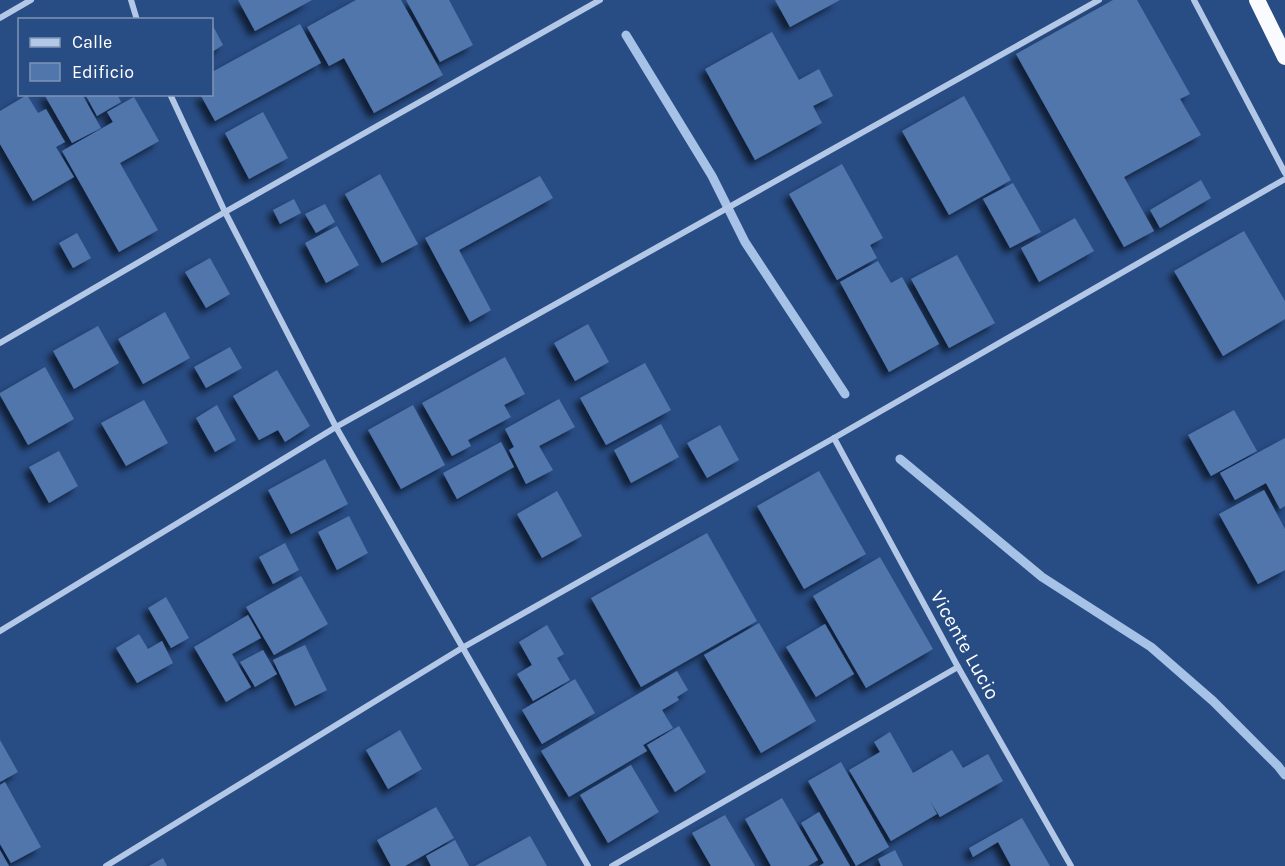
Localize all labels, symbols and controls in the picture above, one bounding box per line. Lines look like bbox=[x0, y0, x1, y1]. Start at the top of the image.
legend bbox=[18, 18, 213, 96]
text: Calle bbox=[72, 31, 112, 53]
text: Edificio bbox=[72, 61, 134, 83]
street label: Vicente Lucio bbox=[926, 586, 1004, 704]

